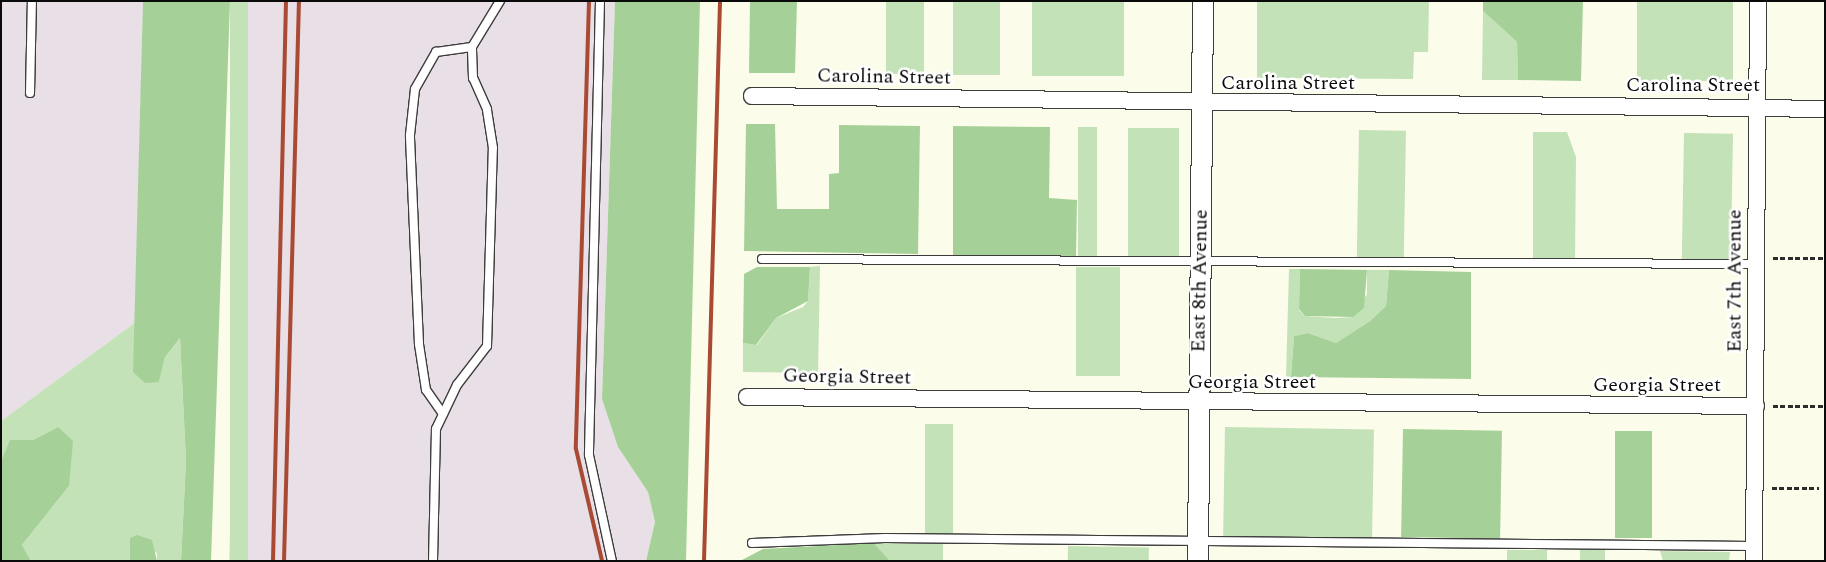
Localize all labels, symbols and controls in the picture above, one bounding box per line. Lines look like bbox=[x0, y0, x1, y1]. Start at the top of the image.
street label: Carolina Street bbox=[817, 64, 951, 90]
street label: Carolina Street bbox=[1221, 71, 1355, 95]
street label: Carolina Street bbox=[1626, 73, 1760, 97]
street label: East 8th Avenue bbox=[1187, 209, 1213, 353]
street label: East 7th Avenue bbox=[1723, 209, 1747, 353]
street label: Georgia Street bbox=[783, 364, 911, 390]
street label: Georgia Street bbox=[1188, 370, 1316, 394]
street label: Georgia Street bbox=[1593, 373, 1721, 397]

